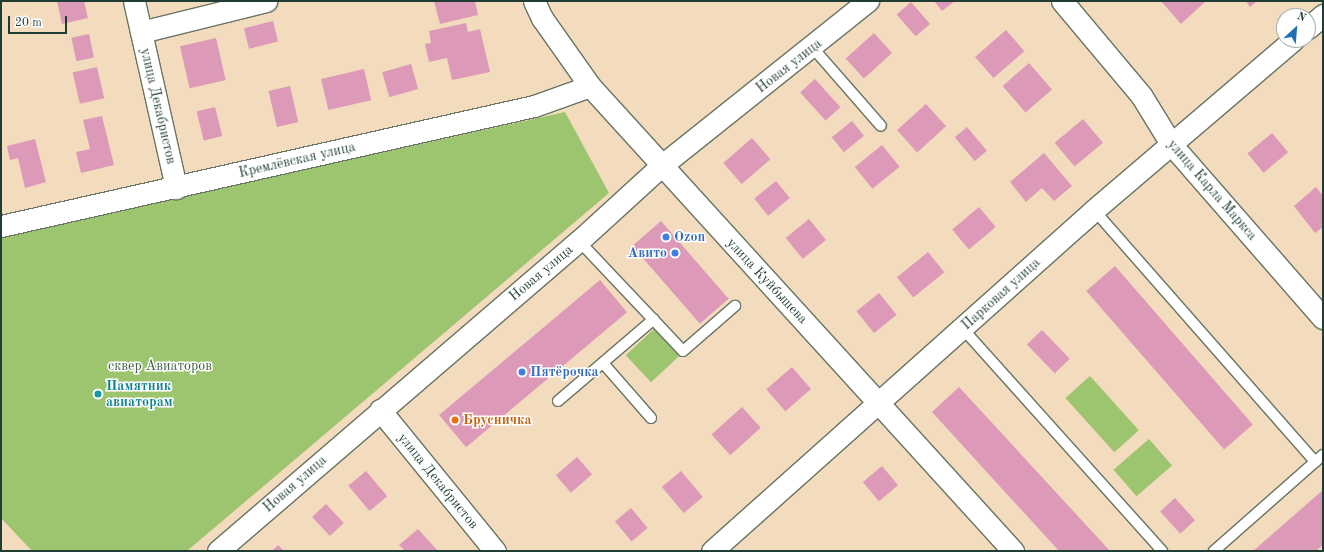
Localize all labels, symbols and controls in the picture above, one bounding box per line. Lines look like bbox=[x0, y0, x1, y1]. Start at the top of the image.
scale bar bbox=[10, 8, 69, 34]
north arrow bbox=[1276, 8, 1316, 48]
text: N bbox=[1295, 11, 1307, 24]
text: 20 m bbox=[15, 17, 42, 29]
street label: Новая улица bbox=[753, 35, 825, 97]
street label: улица Декабристов bbox=[136, 46, 180, 166]
street label: улица Карла Маркса bbox=[1164, 136, 1260, 244]
street label: Кремлёвская улица bbox=[237, 138, 357, 182]
place label: Ozon bbox=[674, 229, 705, 245]
marker: Ozon bbox=[661, 232, 671, 242]
street label: улица Куйбышева bbox=[723, 235, 811, 327]
street label: Новая улица bbox=[505, 241, 577, 305]
place label: Авито bbox=[628, 245, 667, 261]
marker: Авито bbox=[670, 248, 680, 258]
street label: Парковая улица bbox=[958, 254, 1044, 334]
park label: сквер Авиаторов bbox=[108, 358, 212, 374]
place label: Пятёрочка bbox=[530, 364, 599, 380]
marker: Пятёрочка bbox=[517, 367, 527, 377]
place label: Памятник авиаторам bbox=[106, 378, 173, 410]
marker: Памятник авиаторам bbox=[93, 389, 103, 399]
place label: Брусничка bbox=[463, 412, 532, 428]
marker: Брусничка bbox=[450, 415, 460, 425]
street label: улица Декабристов bbox=[394, 430, 482, 532]
street label: Новая улица bbox=[260, 452, 330, 516]

